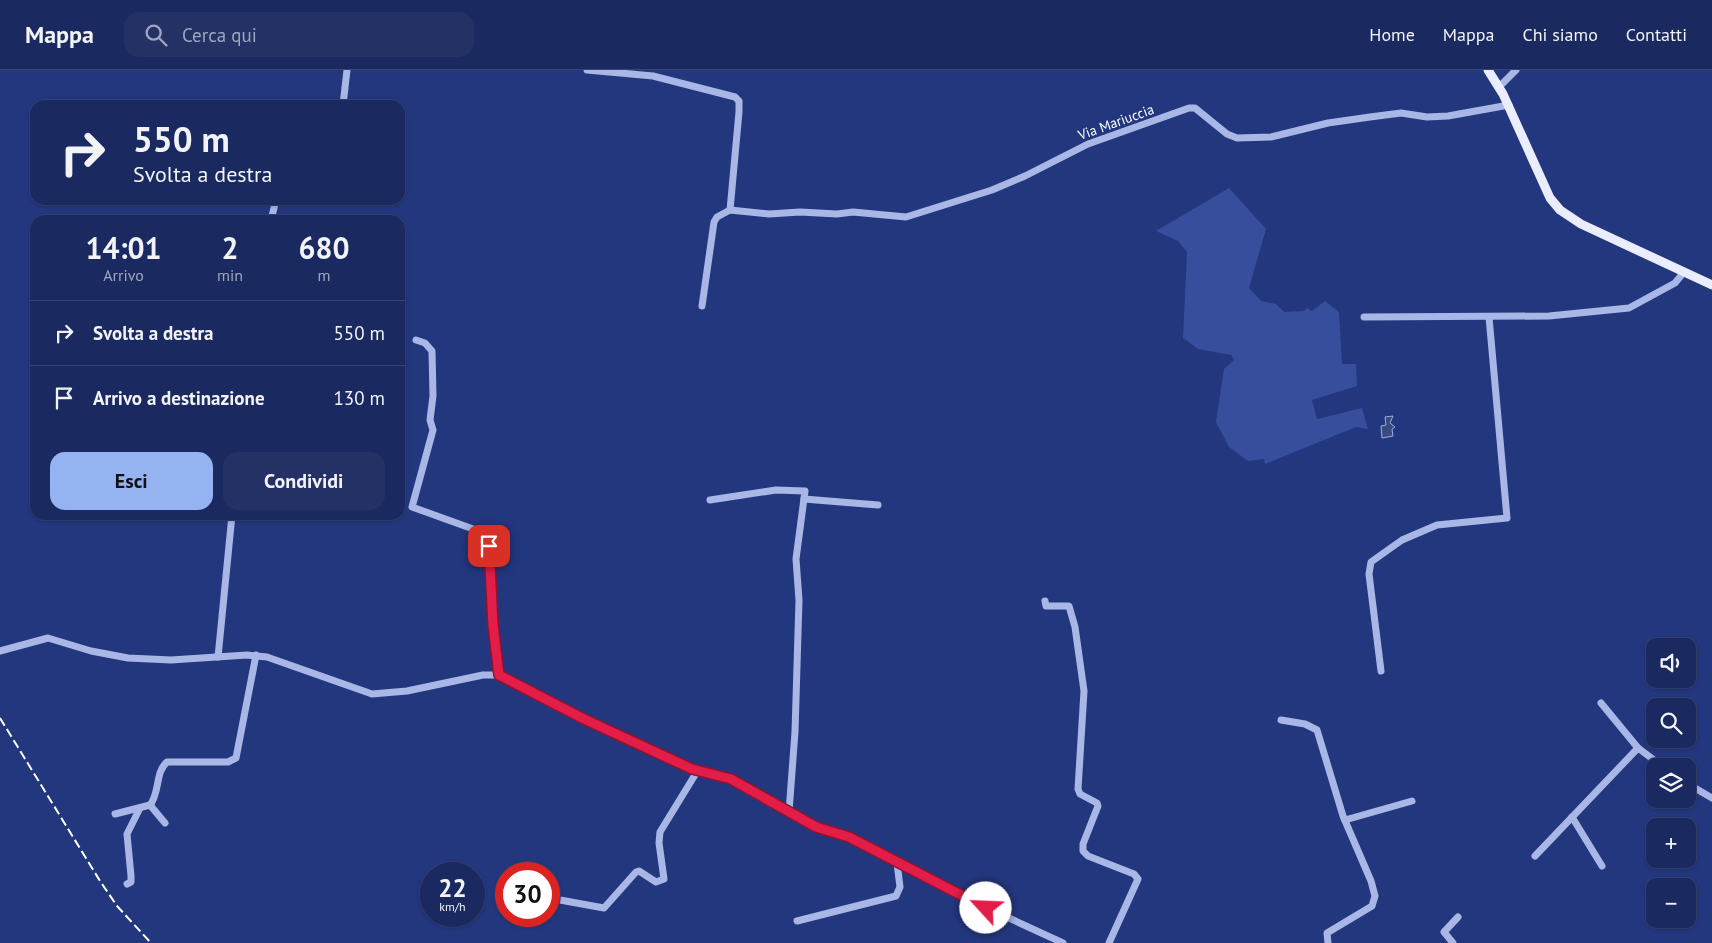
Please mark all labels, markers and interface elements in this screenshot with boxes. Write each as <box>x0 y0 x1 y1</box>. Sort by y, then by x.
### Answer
search box <box>124 12 474 57</box>
text: Mappa <box>25 19 94 50</box>
icon: search <box>142 21 170 49</box>
text: Cerca qui <box>182 23 257 47</box>
text: Home <box>1369 23 1415 46</box>
text: Mappa <box>1443 23 1494 46</box>
text: Chi siamo <box>1522 23 1598 46</box>
text: Contatti <box>1626 23 1687 46</box>
street label: Via Mariuccia <box>1075 100 1156 144</box>
text: 550 m <box>133 116 230 162</box>
icon: right <box>50 120 115 185</box>
text: Svolta a destra <box>133 160 272 188</box>
text: 14:01 <box>85 228 162 267</box>
text: 2 <box>222 228 239 267</box>
text: 680 <box>298 228 350 267</box>
text: Arrivo <box>103 265 144 285</box>
text: min <box>217 265 243 285</box>
text: m <box>318 265 331 285</box>
icon: right <box>50 319 78 347</box>
text: Svolta a destra <box>93 321 214 345</box>
text: 550 m <box>333 321 385 345</box>
icon: arrive <box>50 384 78 412</box>
text: Arrivo a destinazione <box>93 386 265 410</box>
text: 130 m <box>333 386 385 410</box>
button: Esci <box>50 452 213 510</box>
button: Condividi <box>223 452 385 510</box>
pin <box>468 525 510 567</box>
icon: arrive <box>475 532 503 560</box>
map controls <box>1646 638 1696 928</box>
button: sound <box>1646 638 1696 688</box>
button: search <box>1646 698 1696 748</box>
button: layers <box>1646 758 1696 808</box>
button: + <box>1646 818 1696 868</box>
speed limit sign: 30 <box>495 862 560 927</box>
text: 22 <box>438 872 467 904</box>
button: − <box>1646 878 1696 928</box>
position arrow <box>959 881 1011 933</box>
text: km/h <box>439 899 466 914</box>

